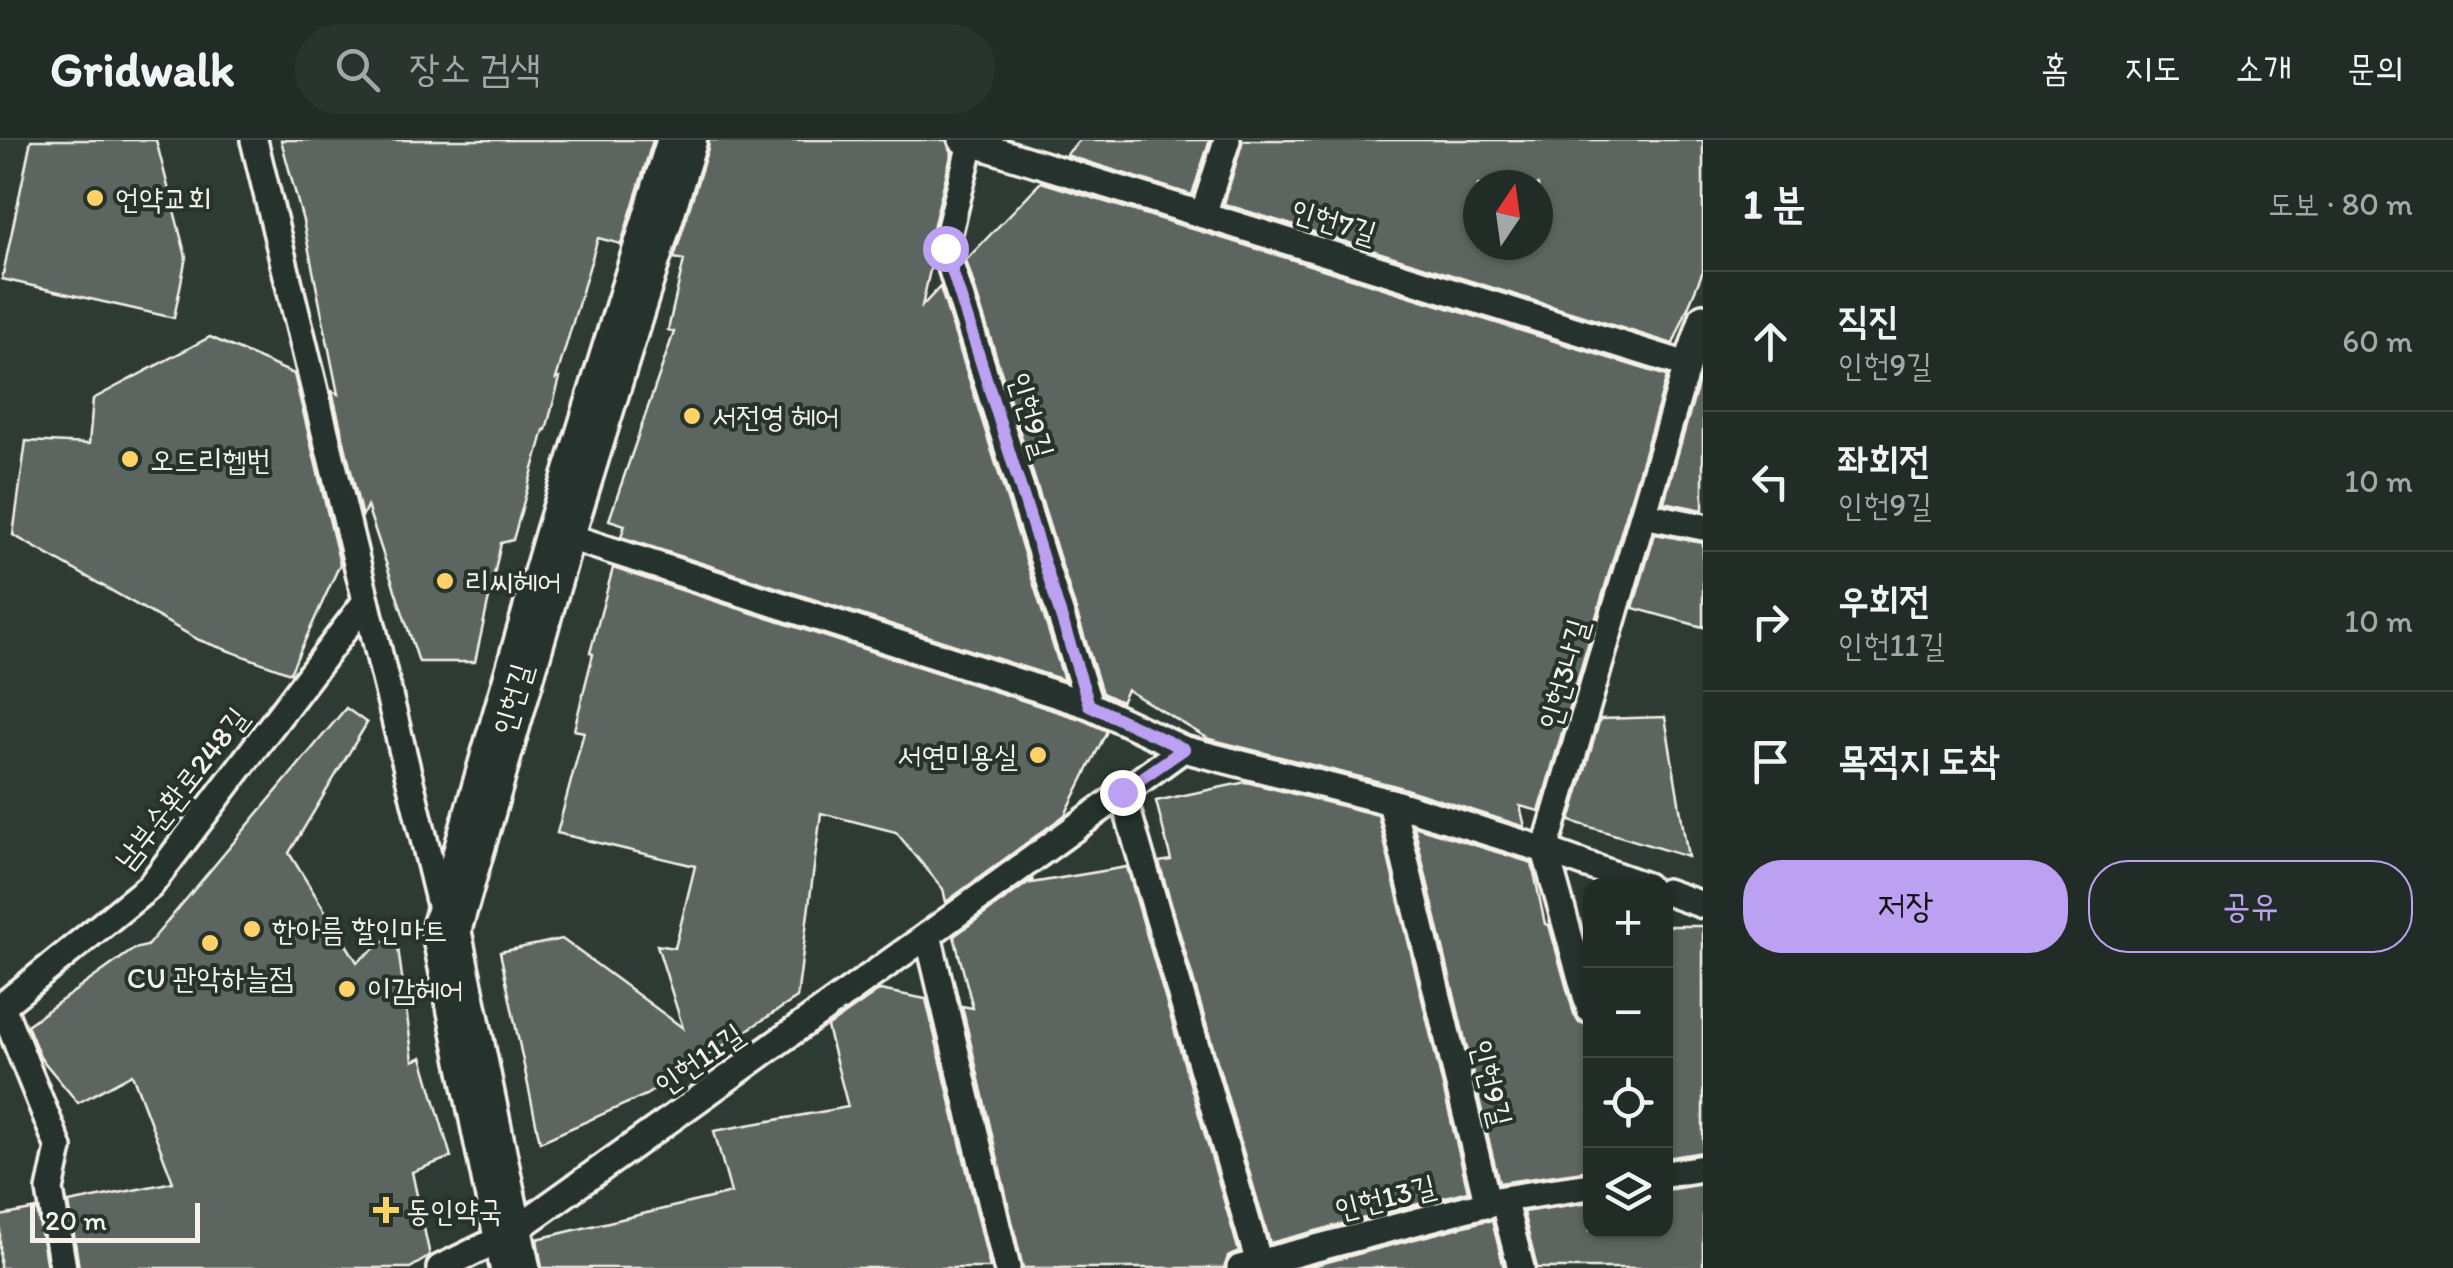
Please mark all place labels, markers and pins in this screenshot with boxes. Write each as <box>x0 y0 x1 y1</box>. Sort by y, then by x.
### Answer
place label: 언약교회 <box>115 180 212 217</box>
marker: 언약교회 <box>84 187 106 209</box>
place label: 서전영 헤어 <box>712 398 839 435</box>
marker: 서전영 헤어 <box>681 405 703 427</box>
place label: 오드리헵번 <box>150 441 271 478</box>
marker: 오드리헵번 <box>119 448 141 470</box>
place label: 리씨헤어 <box>465 563 562 600</box>
marker: 리씨헤어 <box>434 570 456 592</box>
place label: 서연미용실 <box>897 737 1018 774</box>
marker: 서연미용실 <box>1027 744 1049 766</box>
place label: 한아름 할인마트 <box>272 911 448 948</box>
marker: 한아름 할인마트 <box>241 918 263 940</box>
marker: CU 관악하늘점 <box>199 932 221 954</box>
place label: CU 관악하늘점 <box>127 959 293 996</box>
place label: 이감헤어 <box>367 971 464 1008</box>
marker: 이감헤어 <box>336 978 358 1000</box>
place label: 동인약국 <box>406 1192 503 1229</box>
marker: 동인약국 <box>375 1199 397 1221</box>

